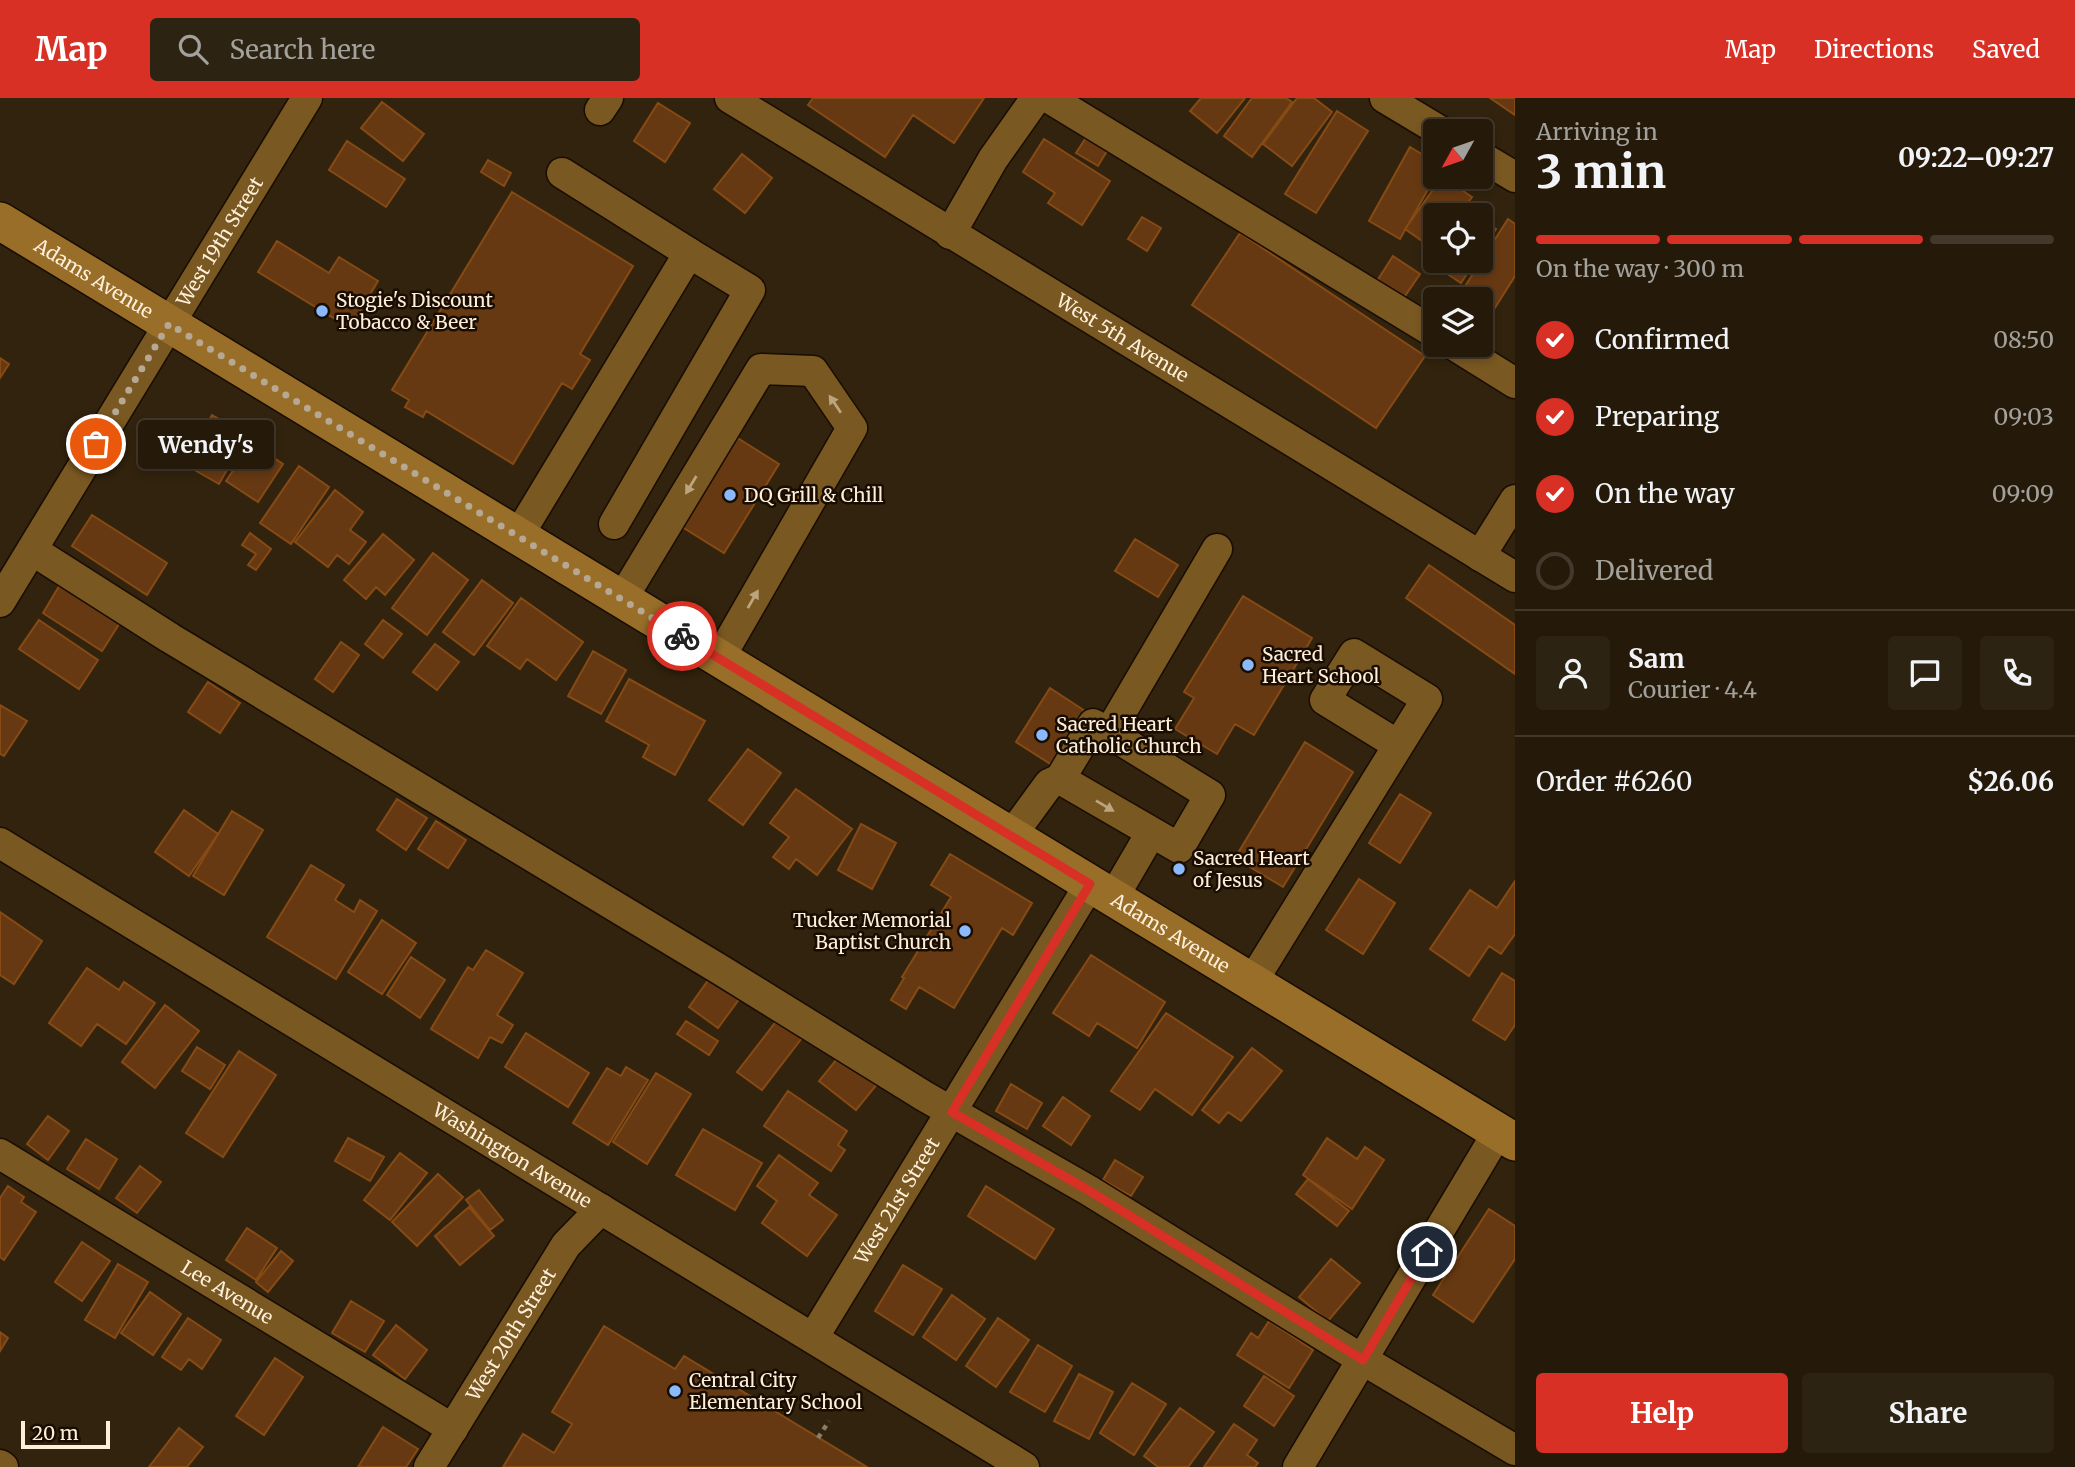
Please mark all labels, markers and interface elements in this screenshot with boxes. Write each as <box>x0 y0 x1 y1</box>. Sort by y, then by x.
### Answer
search box <box>150 18 640 81</box>
text: Map <box>35 29 108 70</box>
icon: search <box>174 30 212 68</box>
text: Search here <box>230 33 375 66</box>
text: Map <box>1725 34 1776 65</box>
text: Directions <box>1814 34 1934 65</box>
text: Saved <box>1972 34 2040 65</box>
text: Arriving in <box>1536 117 1658 146</box>
north arrow <box>1423 119 1493 189</box>
map controls <box>1423 119 1493 357</box>
text: 09:22–09:27 <box>1898 141 2054 174</box>
text: 3 min <box>1536 143 1666 201</box>
street label: West 19th Street <box>170 172 268 312</box>
button: locate <box>1423 203 1493 273</box>
street label: Adams Avenue <box>29 232 158 323</box>
text: On the way · 300 m <box>1536 254 1744 283</box>
button: layers <box>1423 287 1493 357</box>
place label: Stogie's Discount Tobacco & Beer <box>336 288 493 334</box>
street label: West 5th Avenue <box>1051 288 1193 387</box>
marker: Stogie's Discount Tobacco & Beer <box>314 303 330 319</box>
icon: check <box>1536 321 1574 359</box>
text: Confirmed <box>1595 323 1730 356</box>
text: 08:50 <box>1993 325 2054 354</box>
one-way arrow <box>829 394 842 413</box>
icon: check <box>1536 398 1574 436</box>
text: Preparing <box>1595 400 1719 433</box>
text: 09:03 <box>1993 402 2054 431</box>
pin <box>66 414 126 474</box>
callout: Wendy's <box>138 420 274 468</box>
icon: bag <box>77 425 115 463</box>
text: Wendy's <box>158 430 254 459</box>
icon: check <box>1536 475 1574 513</box>
one-way arrow <box>684 476 697 495</box>
text: On the way <box>1595 477 1735 510</box>
text: 09:09 <box>1992 479 2054 508</box>
place label: DQ Grill & Chill <box>744 483 884 507</box>
marker: DQ Grill & Chill <box>722 487 738 503</box>
text: Delivered <box>1595 554 1714 587</box>
one-way arrow <box>747 590 759 609</box>
courier <box>647 601 717 671</box>
icon: bike <box>663 617 701 655</box>
button: person <box>1536 636 1610 710</box>
button: chat <box>1888 636 1962 710</box>
button: phone <box>1980 636 2054 710</box>
place label: Sacred Heart School <box>1262 642 1380 688</box>
text: Sam <box>1628 642 1685 675</box>
marker: Sacred Heart School <box>1240 657 1256 673</box>
text: Courier · 4.4 <box>1628 675 1757 704</box>
place label: Sacred Heart Catholic Church <box>1056 712 1202 758</box>
marker: Sacred Heart Catholic Church <box>1034 727 1050 743</box>
text: Order #6260 <box>1536 765 1693 798</box>
text: $26.06 <box>1967 765 2054 798</box>
one-way arrow <box>1096 799 1115 812</box>
place label: Sacred Heart of Jesus <box>1193 846 1310 892</box>
marker: Sacred Heart of Jesus <box>1171 861 1187 877</box>
street label: Adams Avenue <box>1106 887 1234 978</box>
place label: Tucker Memorial Baptist Church <box>793 908 951 954</box>
marker: Tucker Memorial Baptist Church <box>957 923 973 939</box>
street label: Washington Avenue <box>427 1097 596 1213</box>
street label: West 21st Street <box>849 1132 945 1269</box>
pin <box>1397 1222 1457 1282</box>
icon: home <box>1408 1233 1446 1271</box>
street label: Lee Avenue <box>177 1255 278 1329</box>
street label: West 20th Street <box>460 1263 561 1406</box>
place label: Central City Elementary School <box>689 1368 862 1414</box>
button: Help <box>1536 1373 1788 1453</box>
button: Share <box>1802 1373 2054 1453</box>
marker: Central City Elementary School <box>667 1383 683 1399</box>
scale bar <box>21 1418 110 1450</box>
text: 20 m <box>32 1421 79 1445</box>

